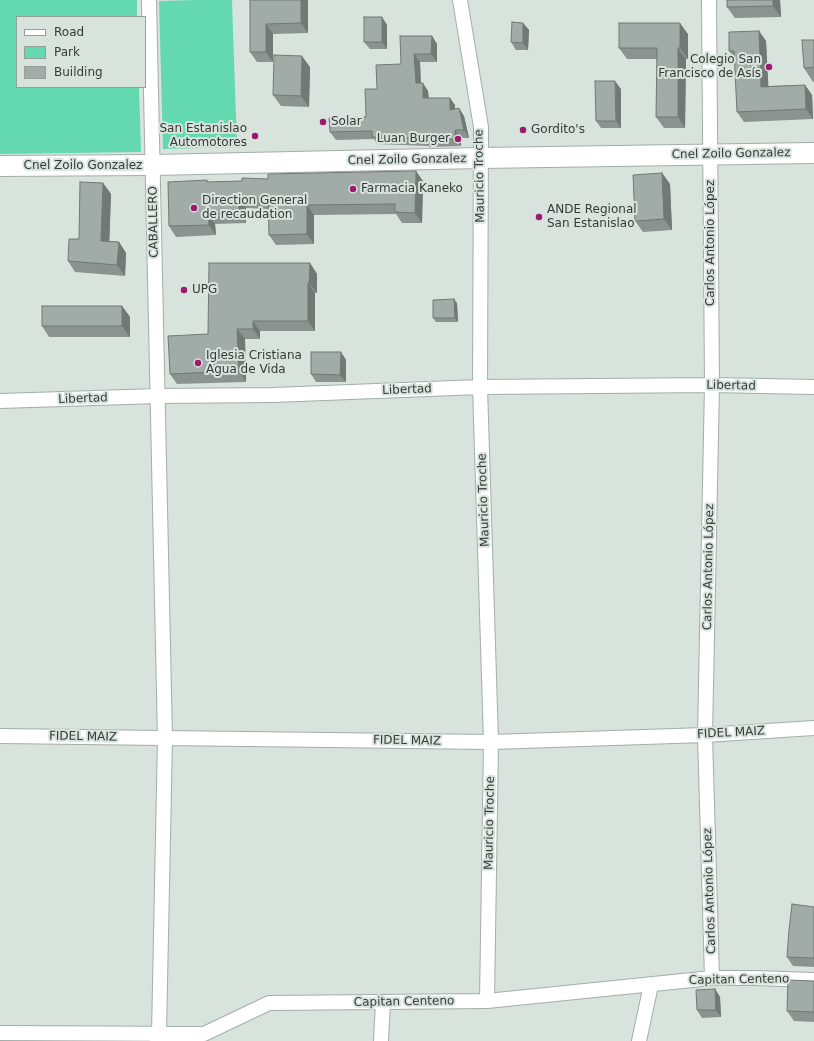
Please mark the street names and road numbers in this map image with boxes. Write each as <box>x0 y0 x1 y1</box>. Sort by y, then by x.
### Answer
street label: Mauricio Troche <box>472 129 488 223</box>
street label: Cnel Zoilo Gonzalez <box>671 146 791 162</box>
street label: Cnel Zoilo Gonzalez <box>347 152 467 168</box>
street label: Cnel Zoilo Gonzalez <box>24 159 142 173</box>
street label: Carlos Antonio López <box>704 180 718 306</box>
street label: CABALLERO <box>146 186 162 258</box>
street label: Libertad <box>706 378 756 394</box>
street label: Libertad <box>382 382 432 398</box>
street label: Libertad <box>58 391 108 407</box>
street label: Mauricio Troche <box>475 453 493 547</box>
street label: Carlos Antonio López <box>701 504 717 630</box>
street label: FIDEL MAIZ <box>697 724 765 742</box>
street label: FIDEL MAIZ <box>49 729 117 745</box>
street label: FIDEL MAIZ <box>373 733 441 749</box>
street label: Mauricio Troche <box>482 776 498 870</box>
street label: Carlos Antonio López <box>701 828 719 954</box>
street label: Capitan Centeno <box>689 972 789 988</box>
street label: Capitan Centeno <box>354 994 454 1010</box>

